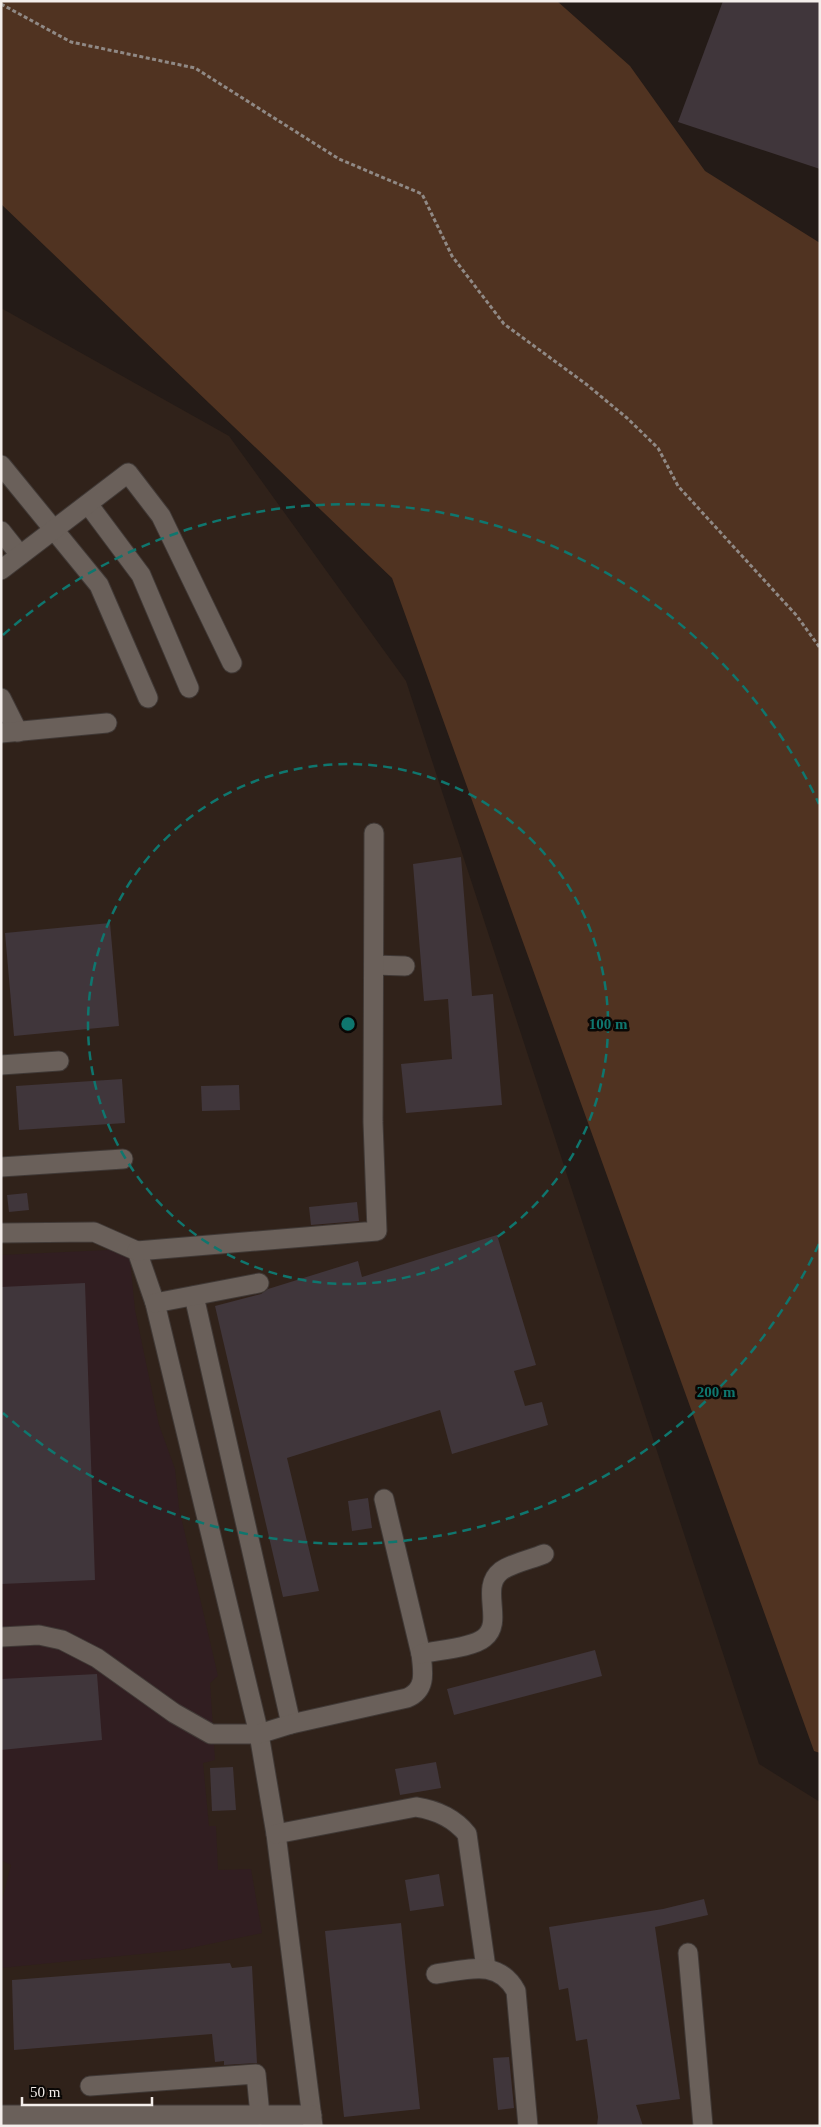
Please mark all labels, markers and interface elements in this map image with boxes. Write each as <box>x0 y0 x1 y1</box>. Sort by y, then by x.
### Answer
centre of rings <box>339 1015 357 1033</box>
text: 100 m <box>589 1016 628 1032</box>
text: 200 m <box>697 1384 736 1400</box>
scale bar <box>22 2074 152 2106</box>
text: 50 m <box>30 2084 61 2100</box>

